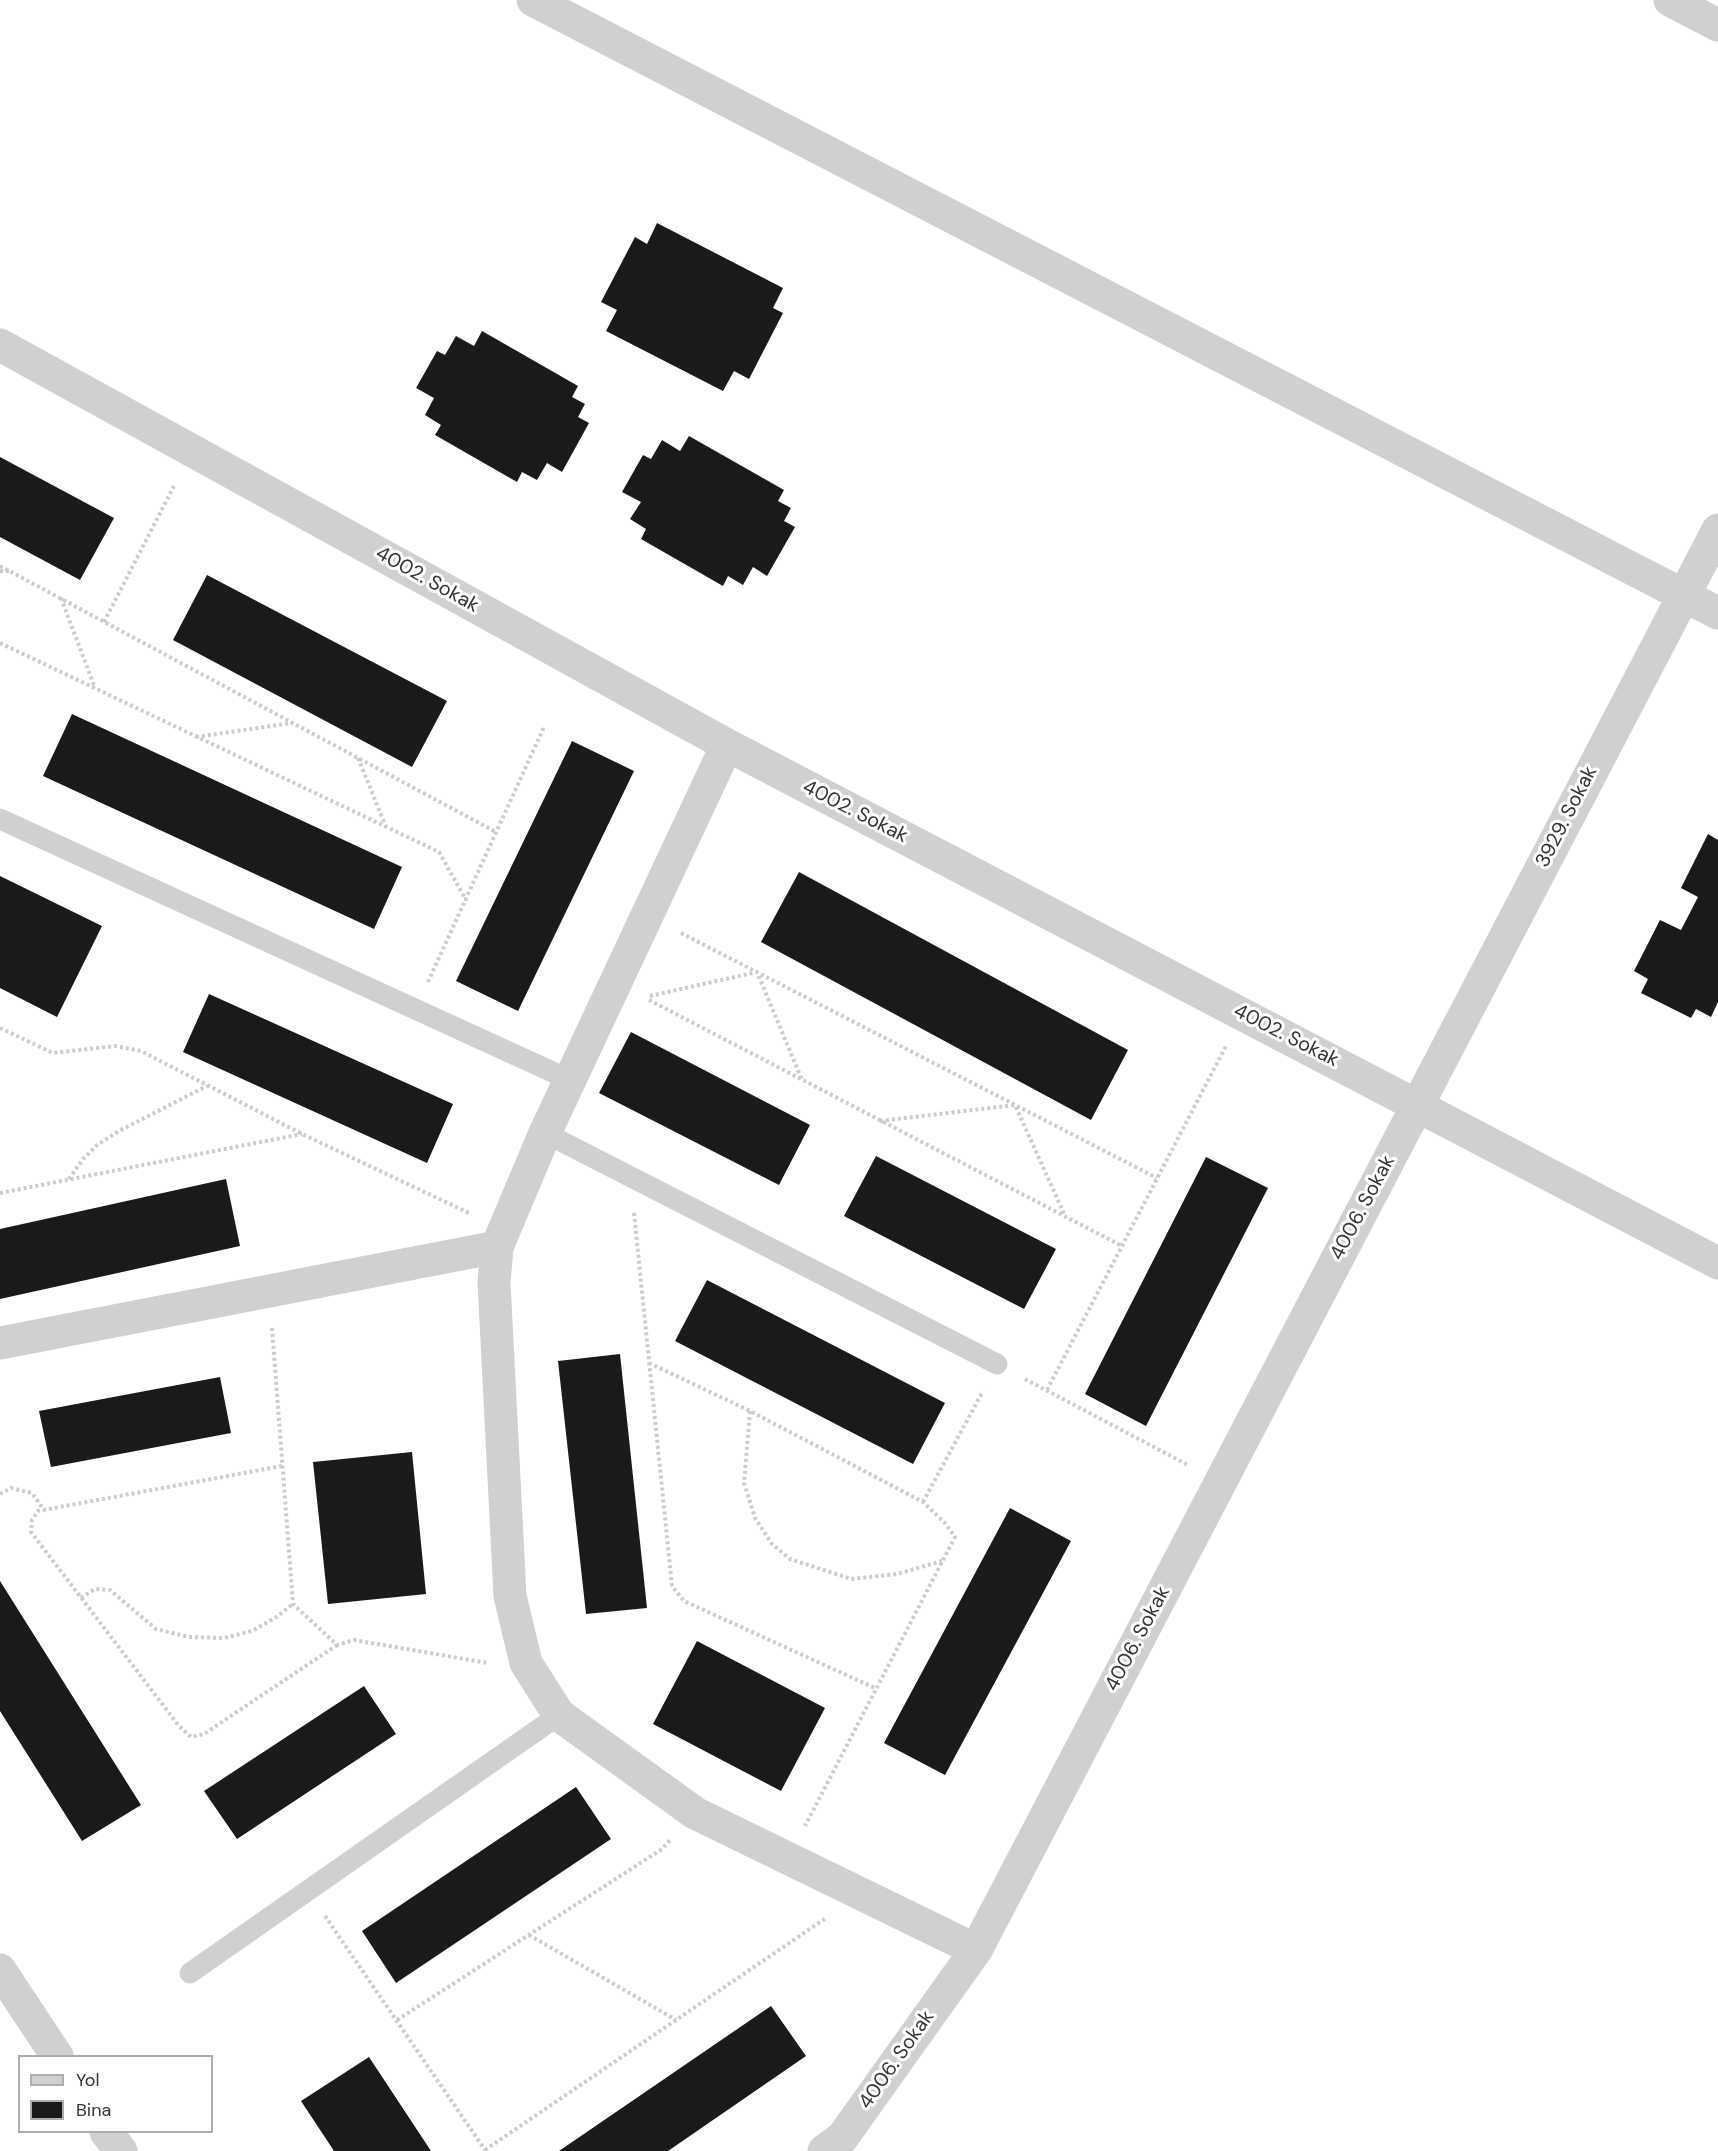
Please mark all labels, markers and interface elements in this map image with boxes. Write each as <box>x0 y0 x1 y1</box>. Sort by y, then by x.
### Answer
street label: 4002. Sokak <box>371 542 483 618</box>
street label: 3929. Sokak <box>1531 762 1603 872</box>
street label: 4002. Sokak <box>799 775 911 849</box>
street label: 4002. Sokak <box>1230 999 1342 1073</box>
street label: 4006. Sokak <box>1325 1152 1401 1264</box>
street label: 4006. Sokak <box>1100 1583 1176 1695</box>
street label: 4006. Sokak <box>854 2006 940 2114</box>
legend <box>18 2055 213 2133</box>
text: Yol <box>76 2068 100 2092</box>
text: Bina <box>76 2098 111 2122</box>

